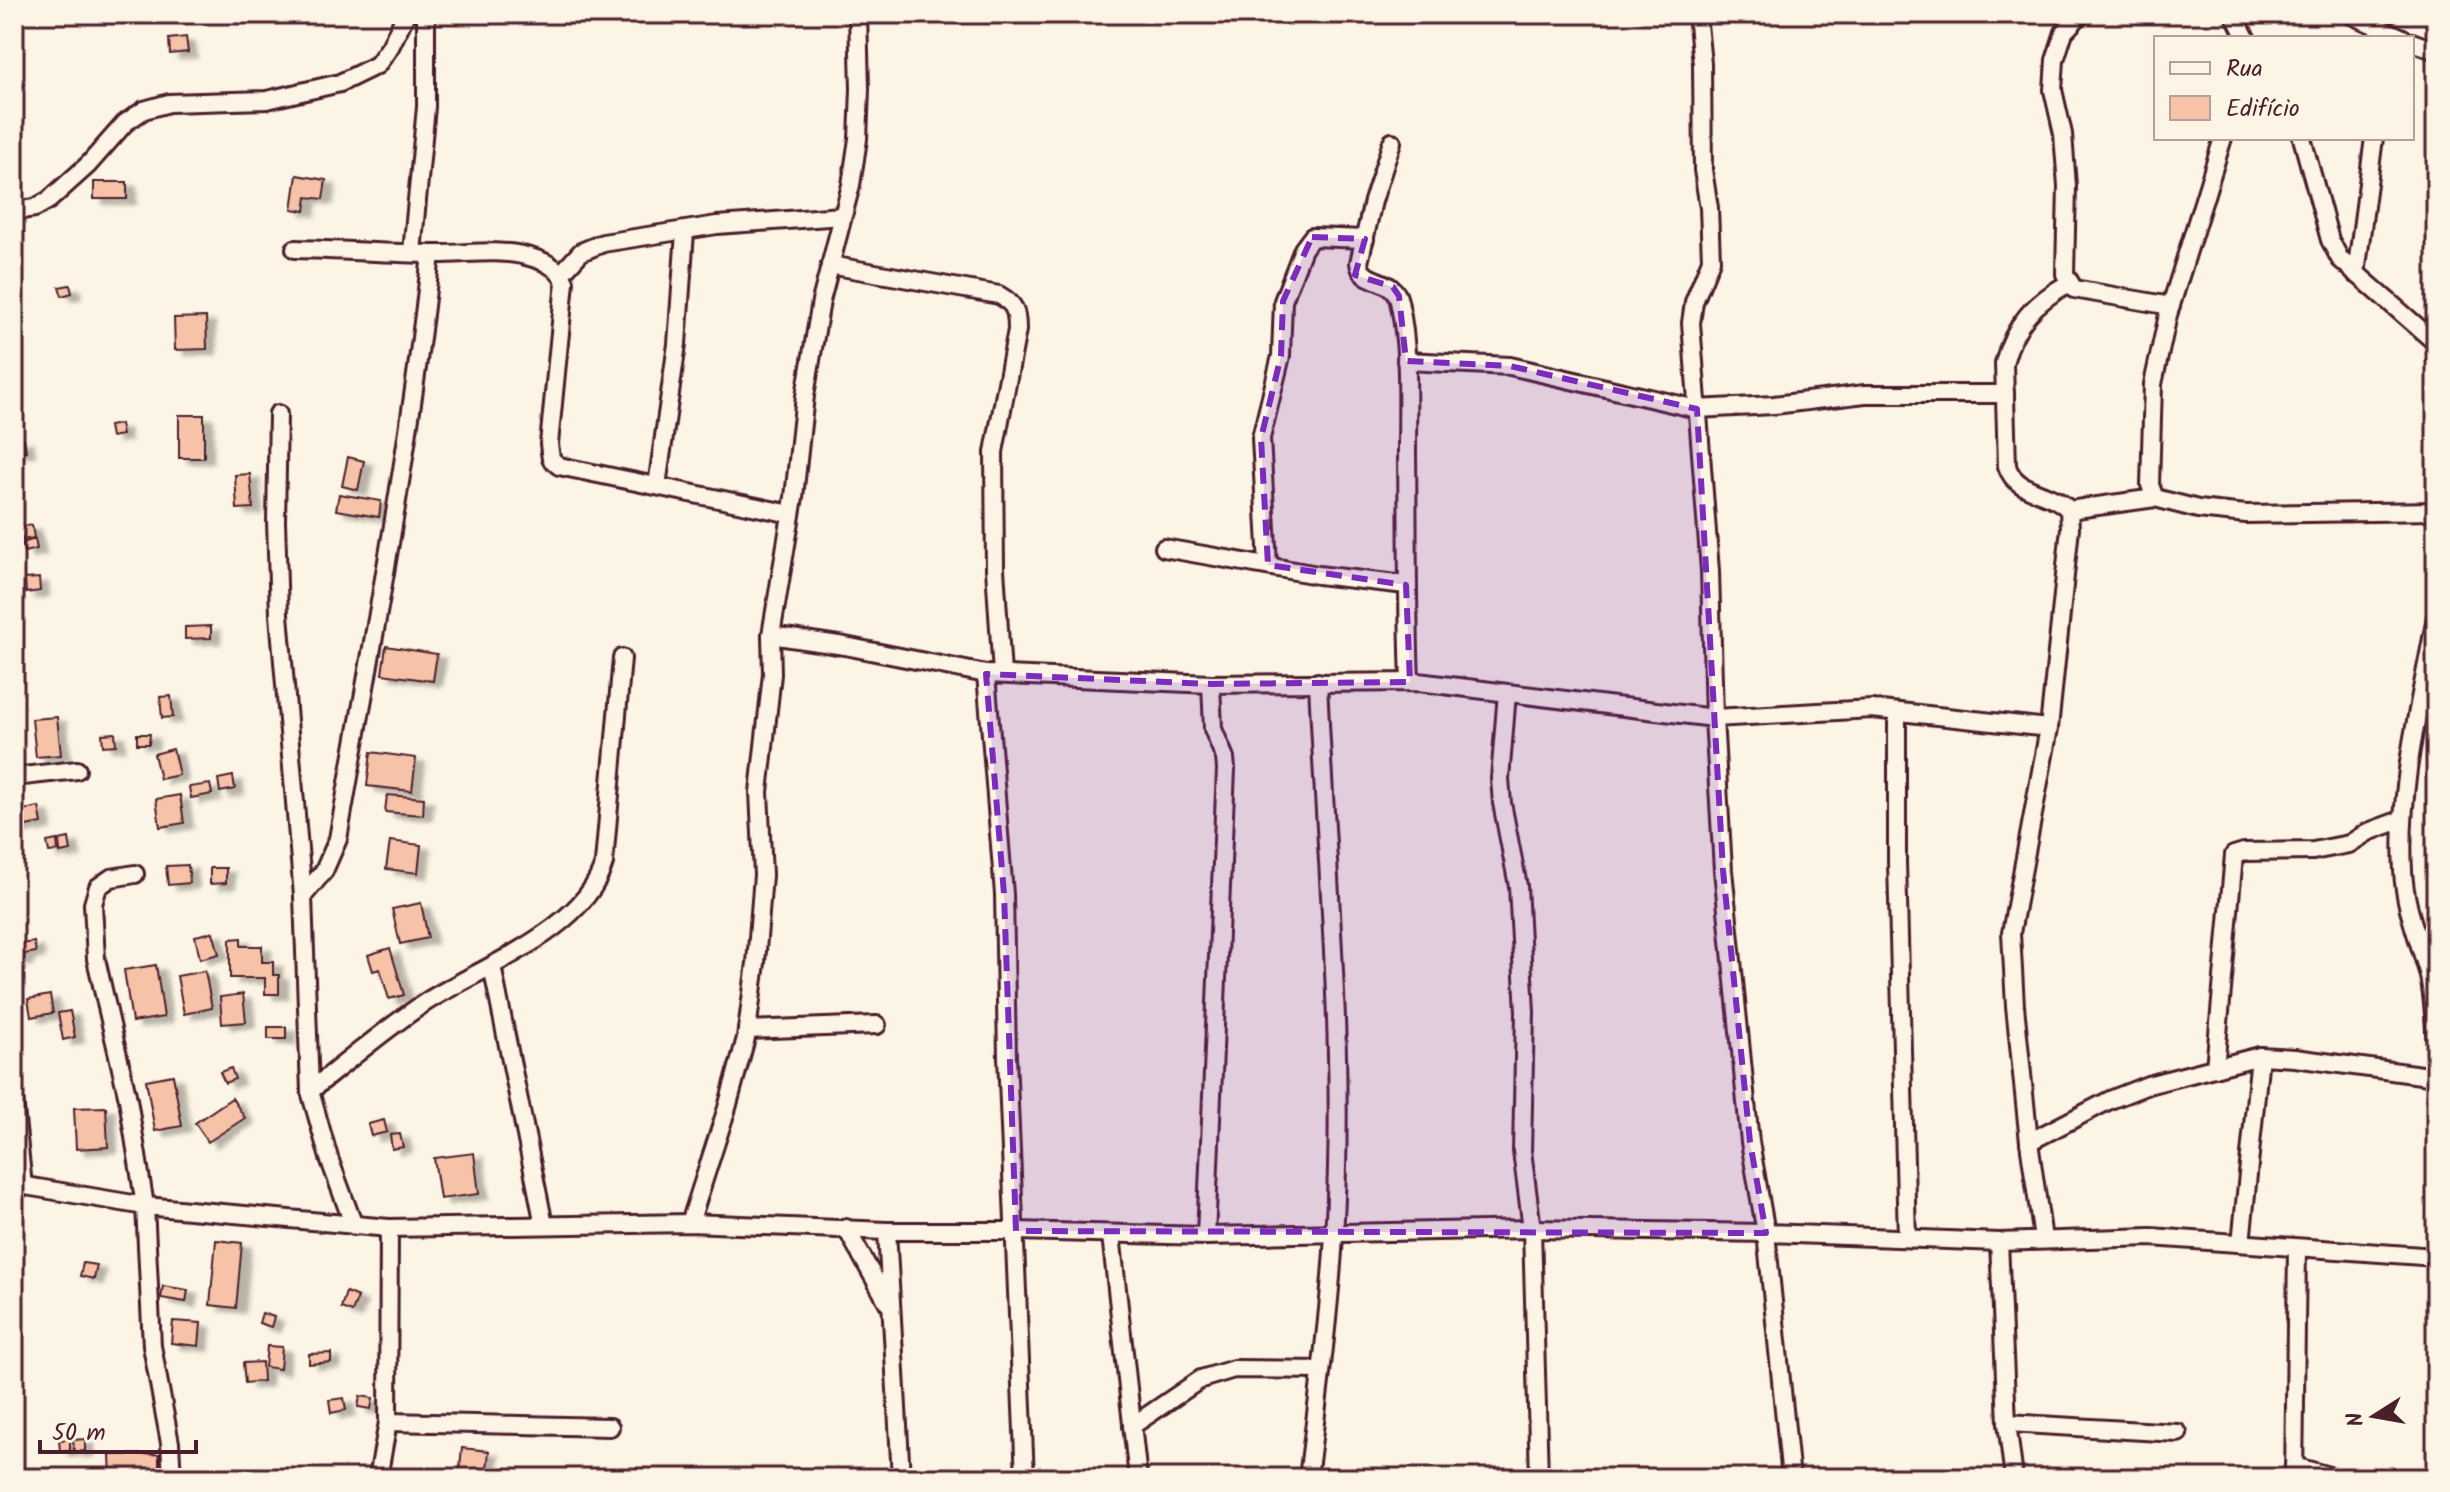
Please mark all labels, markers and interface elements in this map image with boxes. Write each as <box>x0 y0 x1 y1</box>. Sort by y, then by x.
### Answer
legend <box>2154 36 2414 140</box>
text: Rua <box>2226 50 2263 89</box>
text: Edifício <box>2226 90 2300 129</box>
north arrow <box>2334 1376 2414 1456</box>
scale bar <box>40 1404 196 1454</box>
text: N <box>2338 1409 2375 1429</box>
text: 50 m <box>52 1414 106 1453</box>

